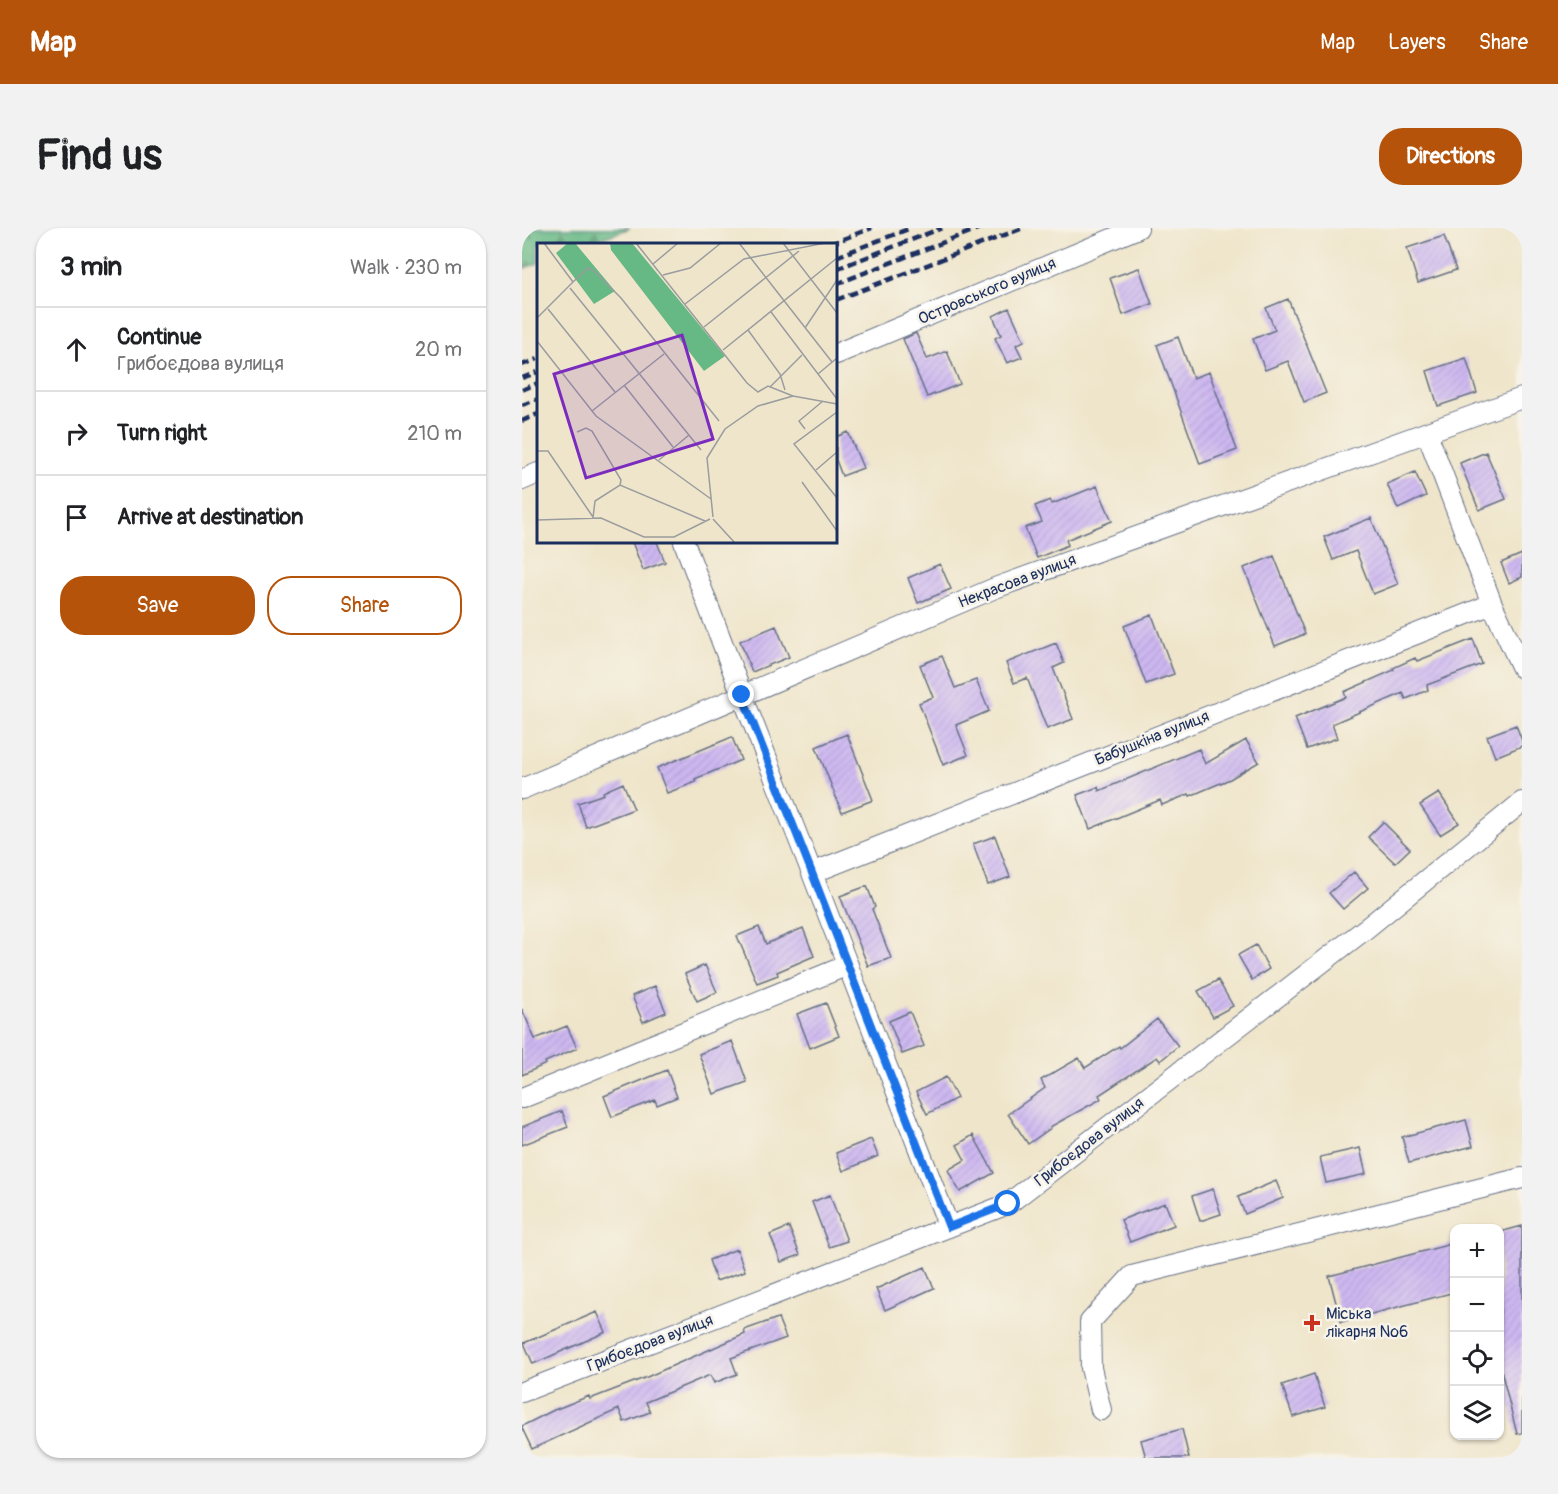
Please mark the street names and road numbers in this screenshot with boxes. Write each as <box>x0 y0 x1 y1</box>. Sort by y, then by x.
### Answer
street label: Островського вулиця <box>915 253 1059 329</box>
street label: Некрасова вулиця <box>955 549 1079 613</box>
street label: Бабушкіна вулиця <box>1092 706 1212 770</box>
street label: Грибоєдова вулиця <box>1030 1093 1148 1191</box>
street label: Грибоєдова вулиця <box>584 1310 716 1376</box>

